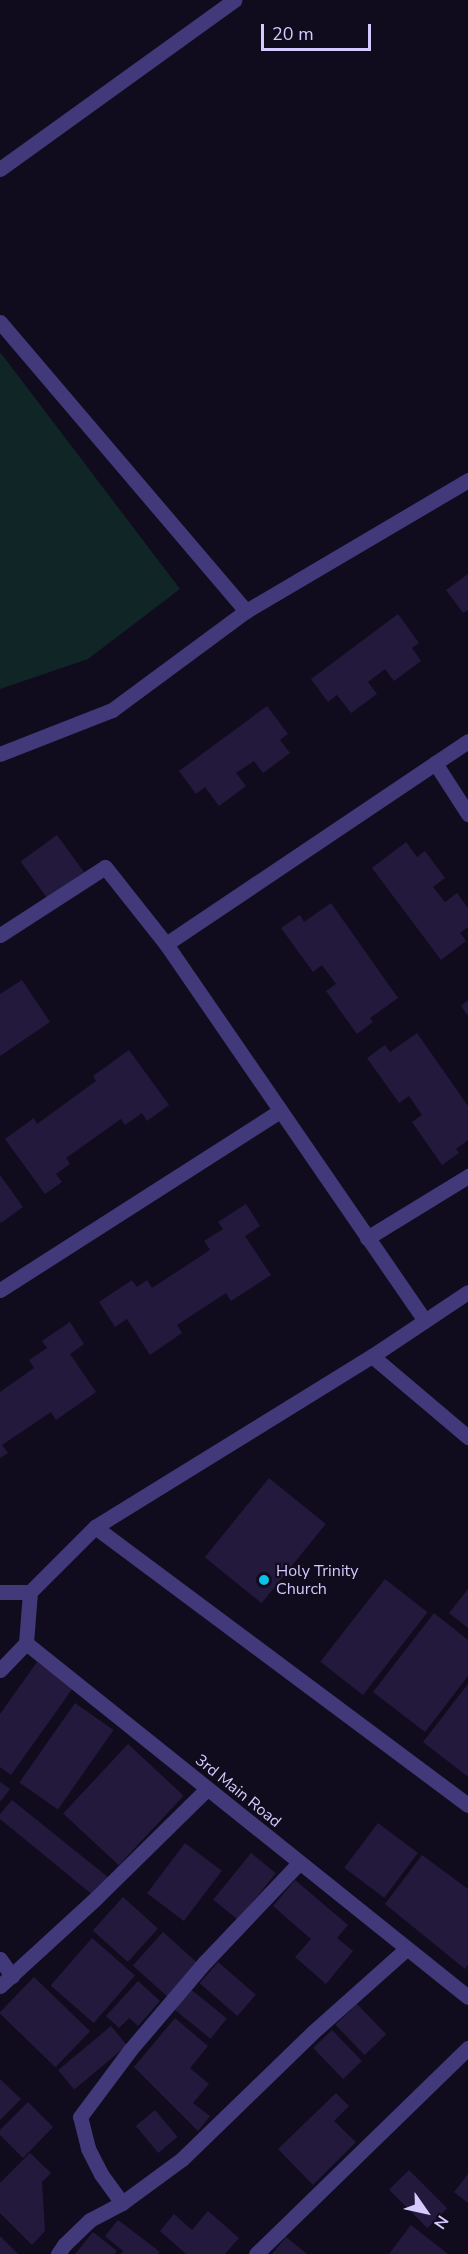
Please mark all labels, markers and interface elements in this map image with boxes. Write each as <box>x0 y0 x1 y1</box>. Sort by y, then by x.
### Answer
scale bar <box>264 12 374 50</box>
text: 20 m <box>272 22 314 46</box>
place label: Holy Trinity Church <box>276 1561 359 1599</box>
marker: Holy Trinity Church <box>257 1573 271 1587</box>
street label: 3rd Main Road <box>191 1751 285 1831</box>
north arrow <box>396 2182 456 2242</box>
text: N <box>428 2211 453 2233</box>

